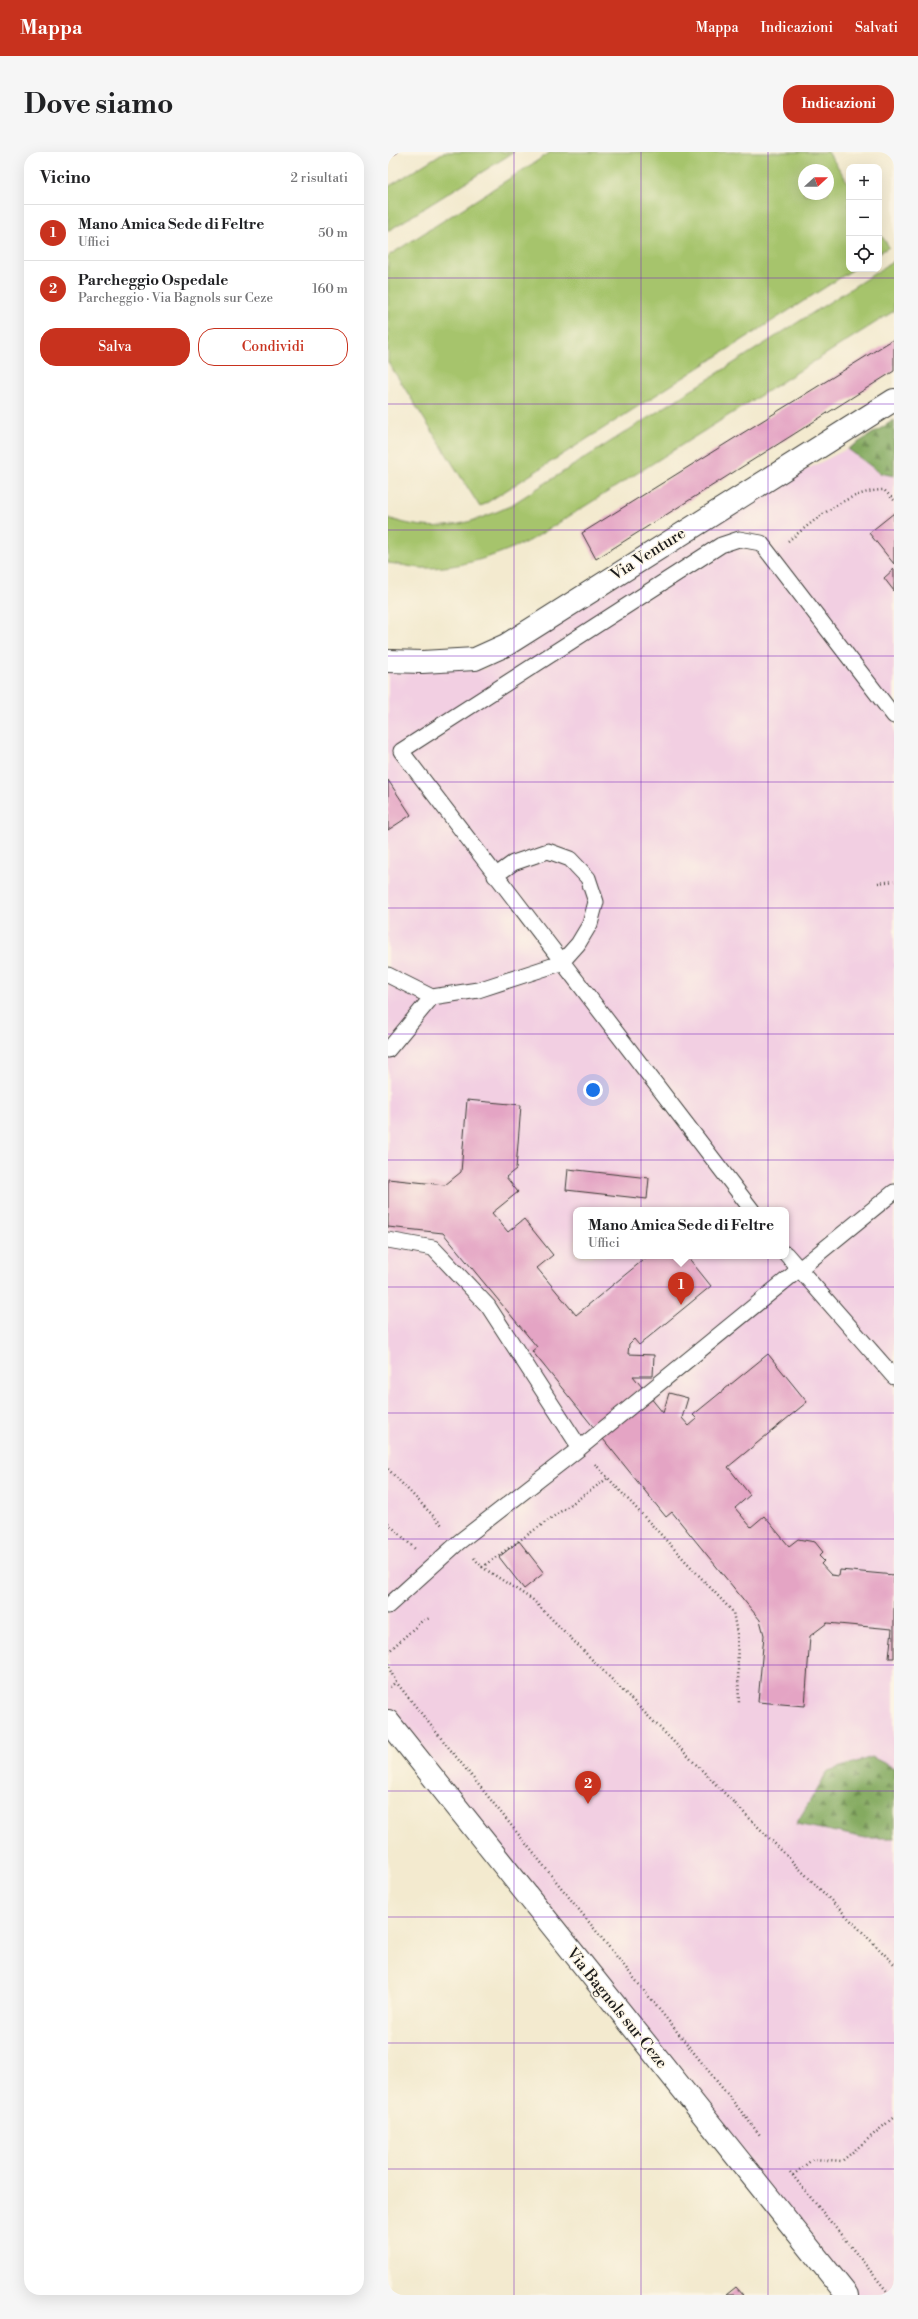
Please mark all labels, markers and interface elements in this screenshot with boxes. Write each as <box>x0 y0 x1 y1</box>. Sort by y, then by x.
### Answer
text: Mappa <box>20 16 82 40</box>
text: Mappa <box>696 19 738 37</box>
text: Indicazioni <box>760 19 833 37</box>
text: Salvati <box>855 19 898 37</box>
button: Indicazioni <box>783 85 894 123</box>
text: Dove siamo <box>24 87 173 122</box>
north arrow <box>798 164 834 200</box>
map controls <box>846 164 882 272</box>
button: + <box>846 164 882 200</box>
text: Vicino <box>40 167 91 189</box>
text: 2 risultati <box>291 170 348 186</box>
button: − <box>846 200 882 236</box>
text: Mano Amica Sede di Feltre <box>78 215 264 234</box>
text: 1 <box>50 225 56 241</box>
text: 50 m <box>318 225 348 241</box>
text: Uffici <box>78 234 110 250</box>
button: locate <box>846 236 882 272</box>
text: Parcheggio Ospedale <box>78 271 228 290</box>
text: 2 <box>49 281 57 297</box>
text: 160 m <box>312 281 348 297</box>
text: Parcheggio · Via Bagnols sur Ceze <box>78 290 273 306</box>
button: Salva <box>40 328 190 366</box>
button: Condividi <box>198 328 348 366</box>
street label: Via Venture <box>606 523 689 585</box>
your location <box>583 1080 603 1100</box>
popup <box>573 1207 789 1259</box>
text: Mano Amica Sede di Feltre <box>588 1216 774 1235</box>
text: Uffici <box>588 1235 620 1251</box>
pin: 1 <box>668 1272 694 1305</box>
pin: 2 <box>575 1771 601 1804</box>
street label: Via Bagnols sur Ceze <box>562 1943 672 2072</box>

